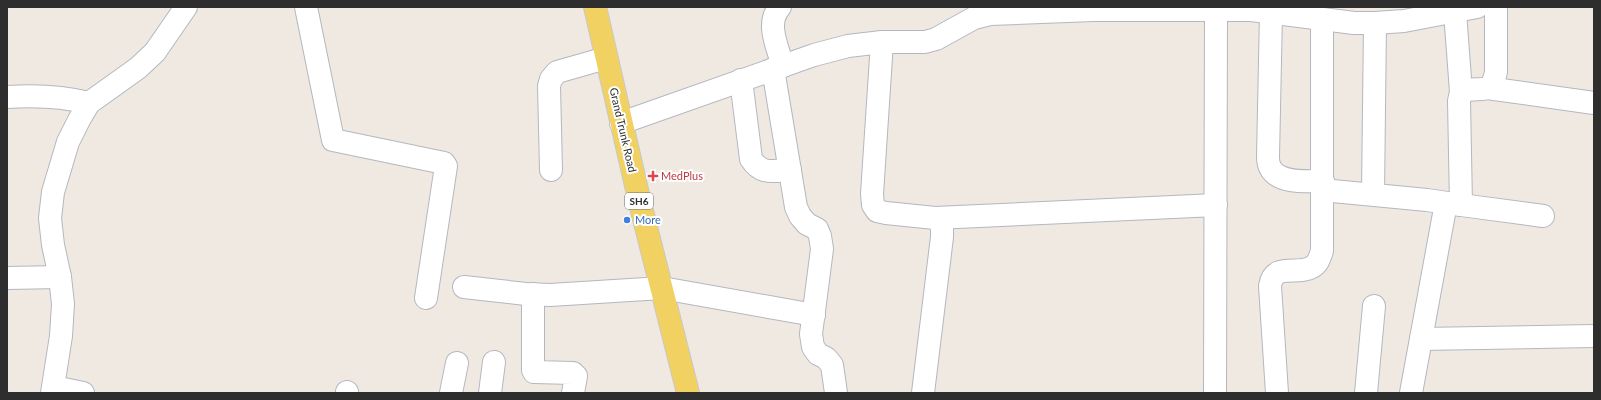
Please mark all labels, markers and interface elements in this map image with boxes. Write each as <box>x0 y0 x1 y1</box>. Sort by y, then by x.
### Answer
street label: Grand Trunk Road <box>607 86 640 173</box>
place label: MedPlus <box>661 169 703 182</box>
marker: MedPlus <box>648 171 658 181</box>
road number: SH6 <box>625 193 653 209</box>
place label: More <box>635 213 661 226</box>
marker: More <box>622 215 632 225</box>

